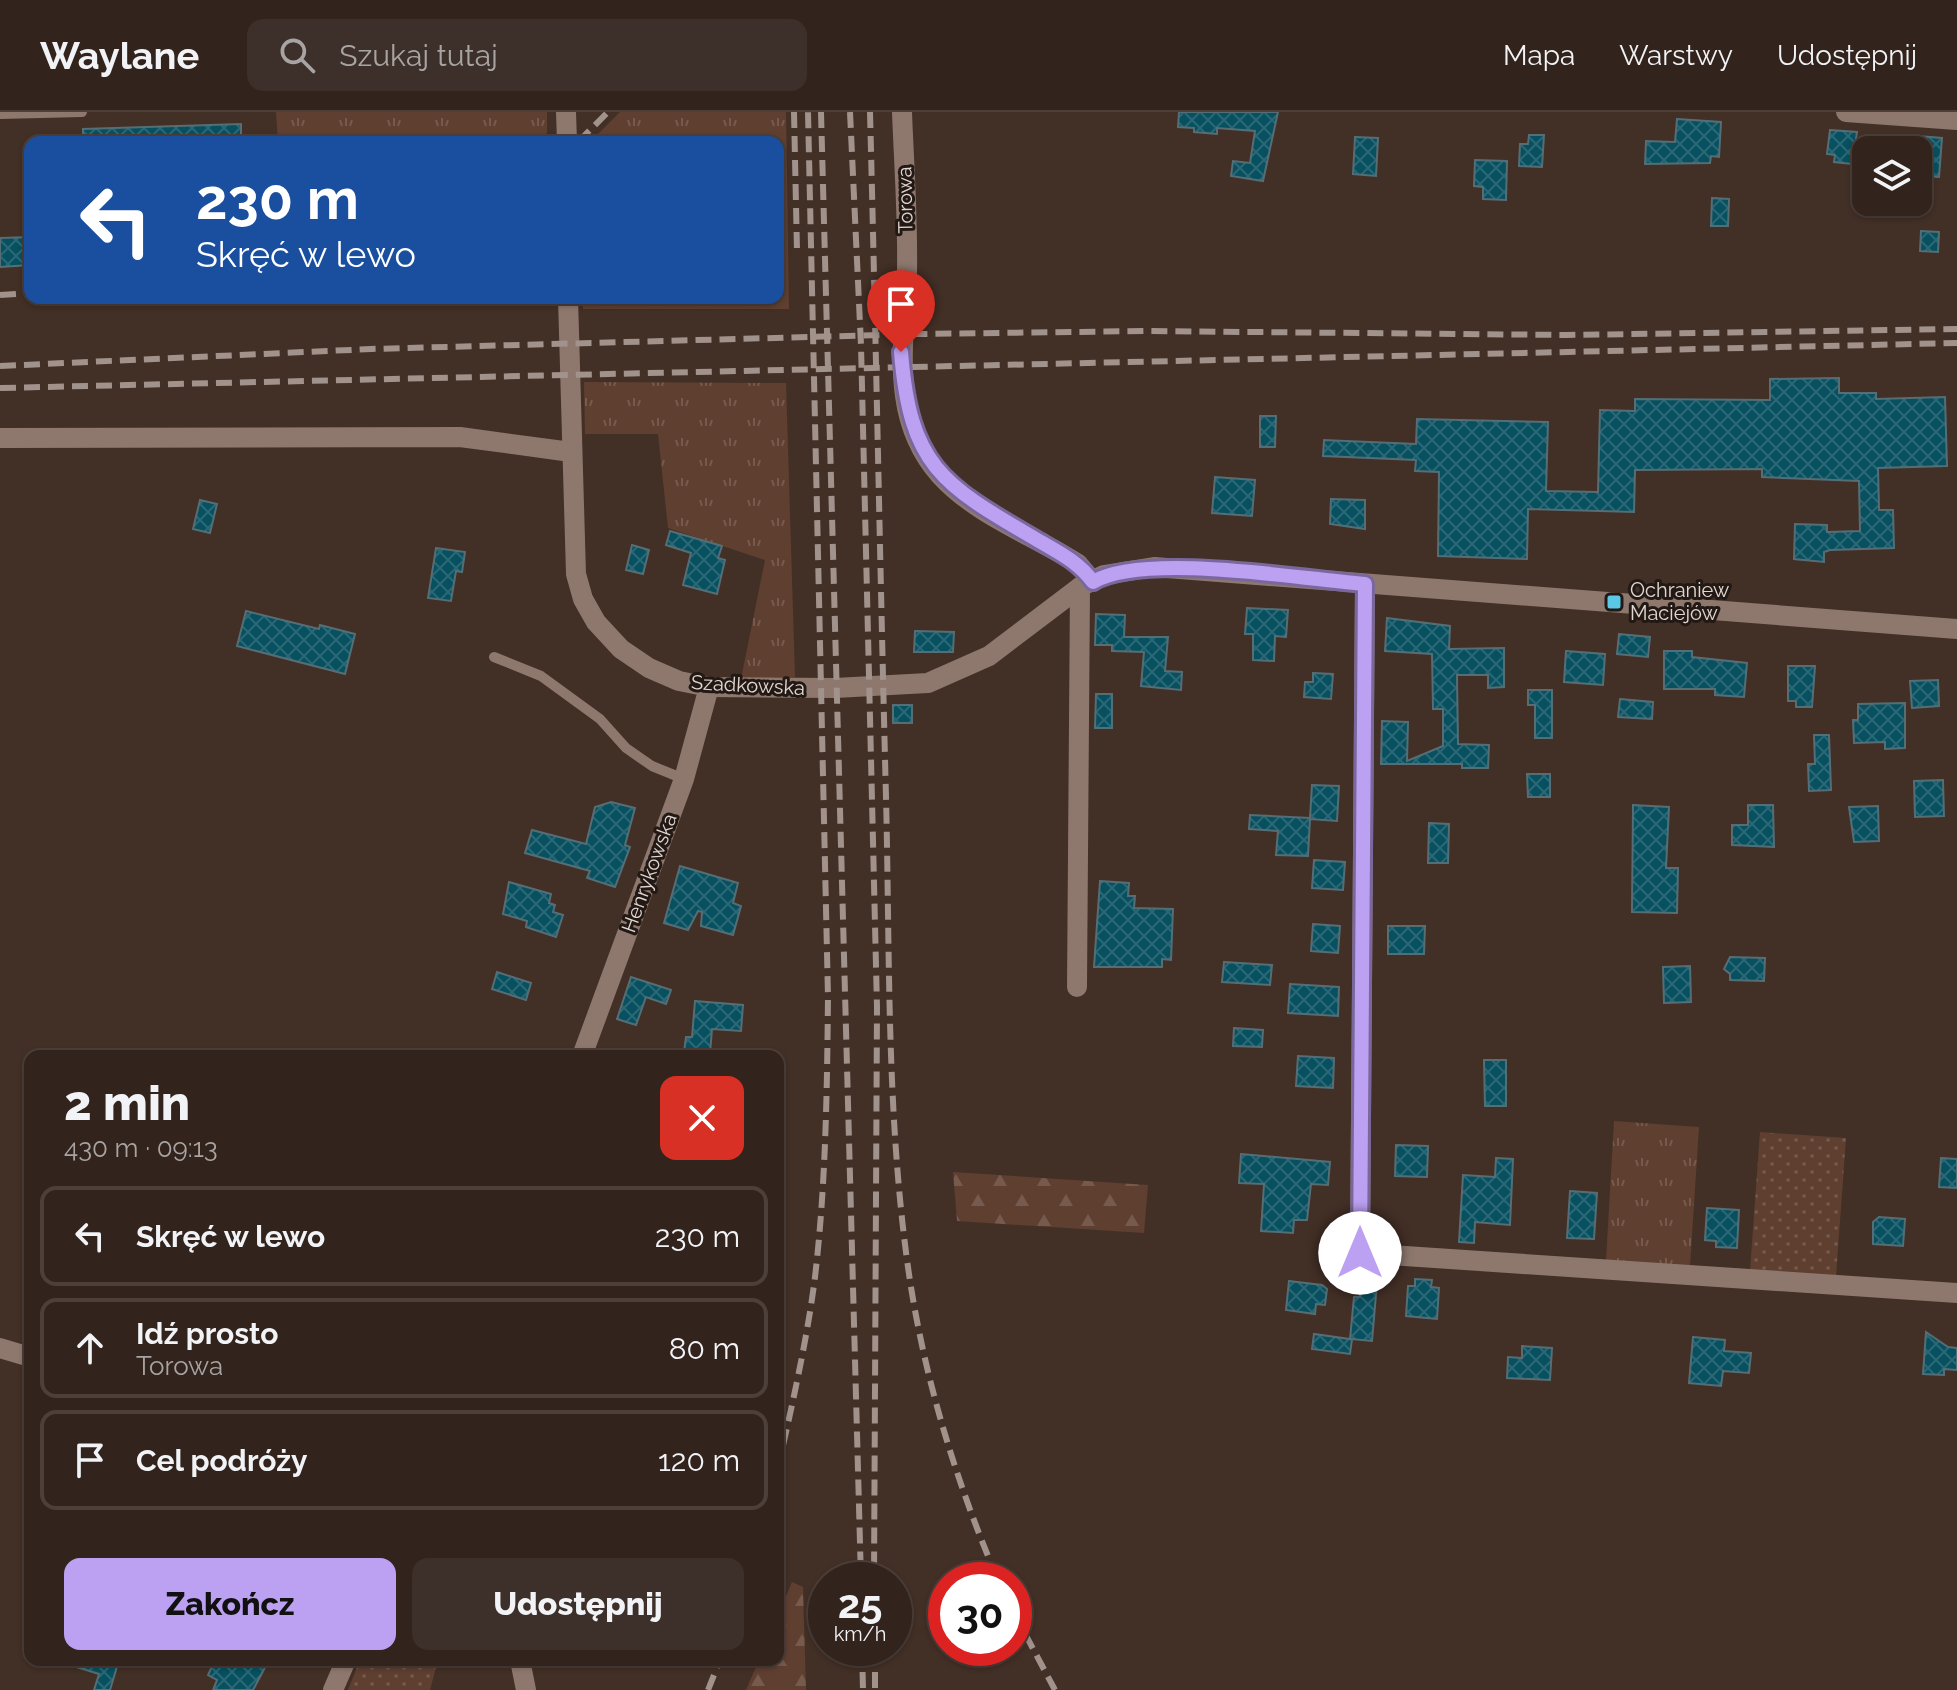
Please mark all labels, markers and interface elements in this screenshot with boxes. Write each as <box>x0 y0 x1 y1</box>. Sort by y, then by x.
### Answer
search box <box>247 19 807 91</box>
text: Waylane <box>40 33 199 78</box>
icon: search <box>275 33 319 77</box>
text: Szukaj tutaj <box>339 38 498 73</box>
text: Mapa <box>1503 39 1575 72</box>
text: Warstwy <box>1619 39 1733 72</box>
text: Udostępnij <box>1777 39 1917 72</box>
map controls <box>1852 136 1932 216</box>
button: layers <box>1852 136 1932 216</box>
text: 230 m <box>196 166 359 232</box>
street label: Torowa <box>892 166 918 234</box>
icon: left <box>64 168 168 272</box>
text: Skręć w lewo <box>196 233 416 275</box>
pin <box>867 270 935 352</box>
icon: arrive <box>879 282 923 326</box>
place label: Ochraniew Maciejów <box>1630 578 1729 625</box>
marker: Ochraniew Maciejów <box>1605 593 1623 611</box>
street label: Szadkowska <box>690 670 806 700</box>
street label: Henrykowska <box>616 810 682 936</box>
text: 2 min <box>64 1075 190 1131</box>
button: close <box>660 1076 744 1160</box>
text: 430 m · 09:13 <box>64 1133 218 1163</box>
position arrow <box>1318 1211 1402 1295</box>
icon: left <box>68 1214 112 1258</box>
text: Skręć w lewo <box>136 1219 325 1254</box>
text: 230 m <box>655 1219 740 1254</box>
text: Idź prosto <box>136 1316 279 1351</box>
icon: ahead <box>68 1326 112 1370</box>
text: 80 m <box>669 1331 740 1366</box>
text: Torowa <box>136 1351 223 1381</box>
icon: arrive <box>68 1438 112 1482</box>
text: Cel podróży <box>136 1443 308 1478</box>
text: 120 m <box>658 1443 740 1478</box>
button: Zakończ <box>64 1558 396 1650</box>
button: Udostępnij <box>412 1558 744 1650</box>
speed limit sign: 30 <box>928 1562 1032 1666</box>
text: 25 <box>838 1580 882 1627</box>
text: km/h <box>834 1622 886 1646</box>

